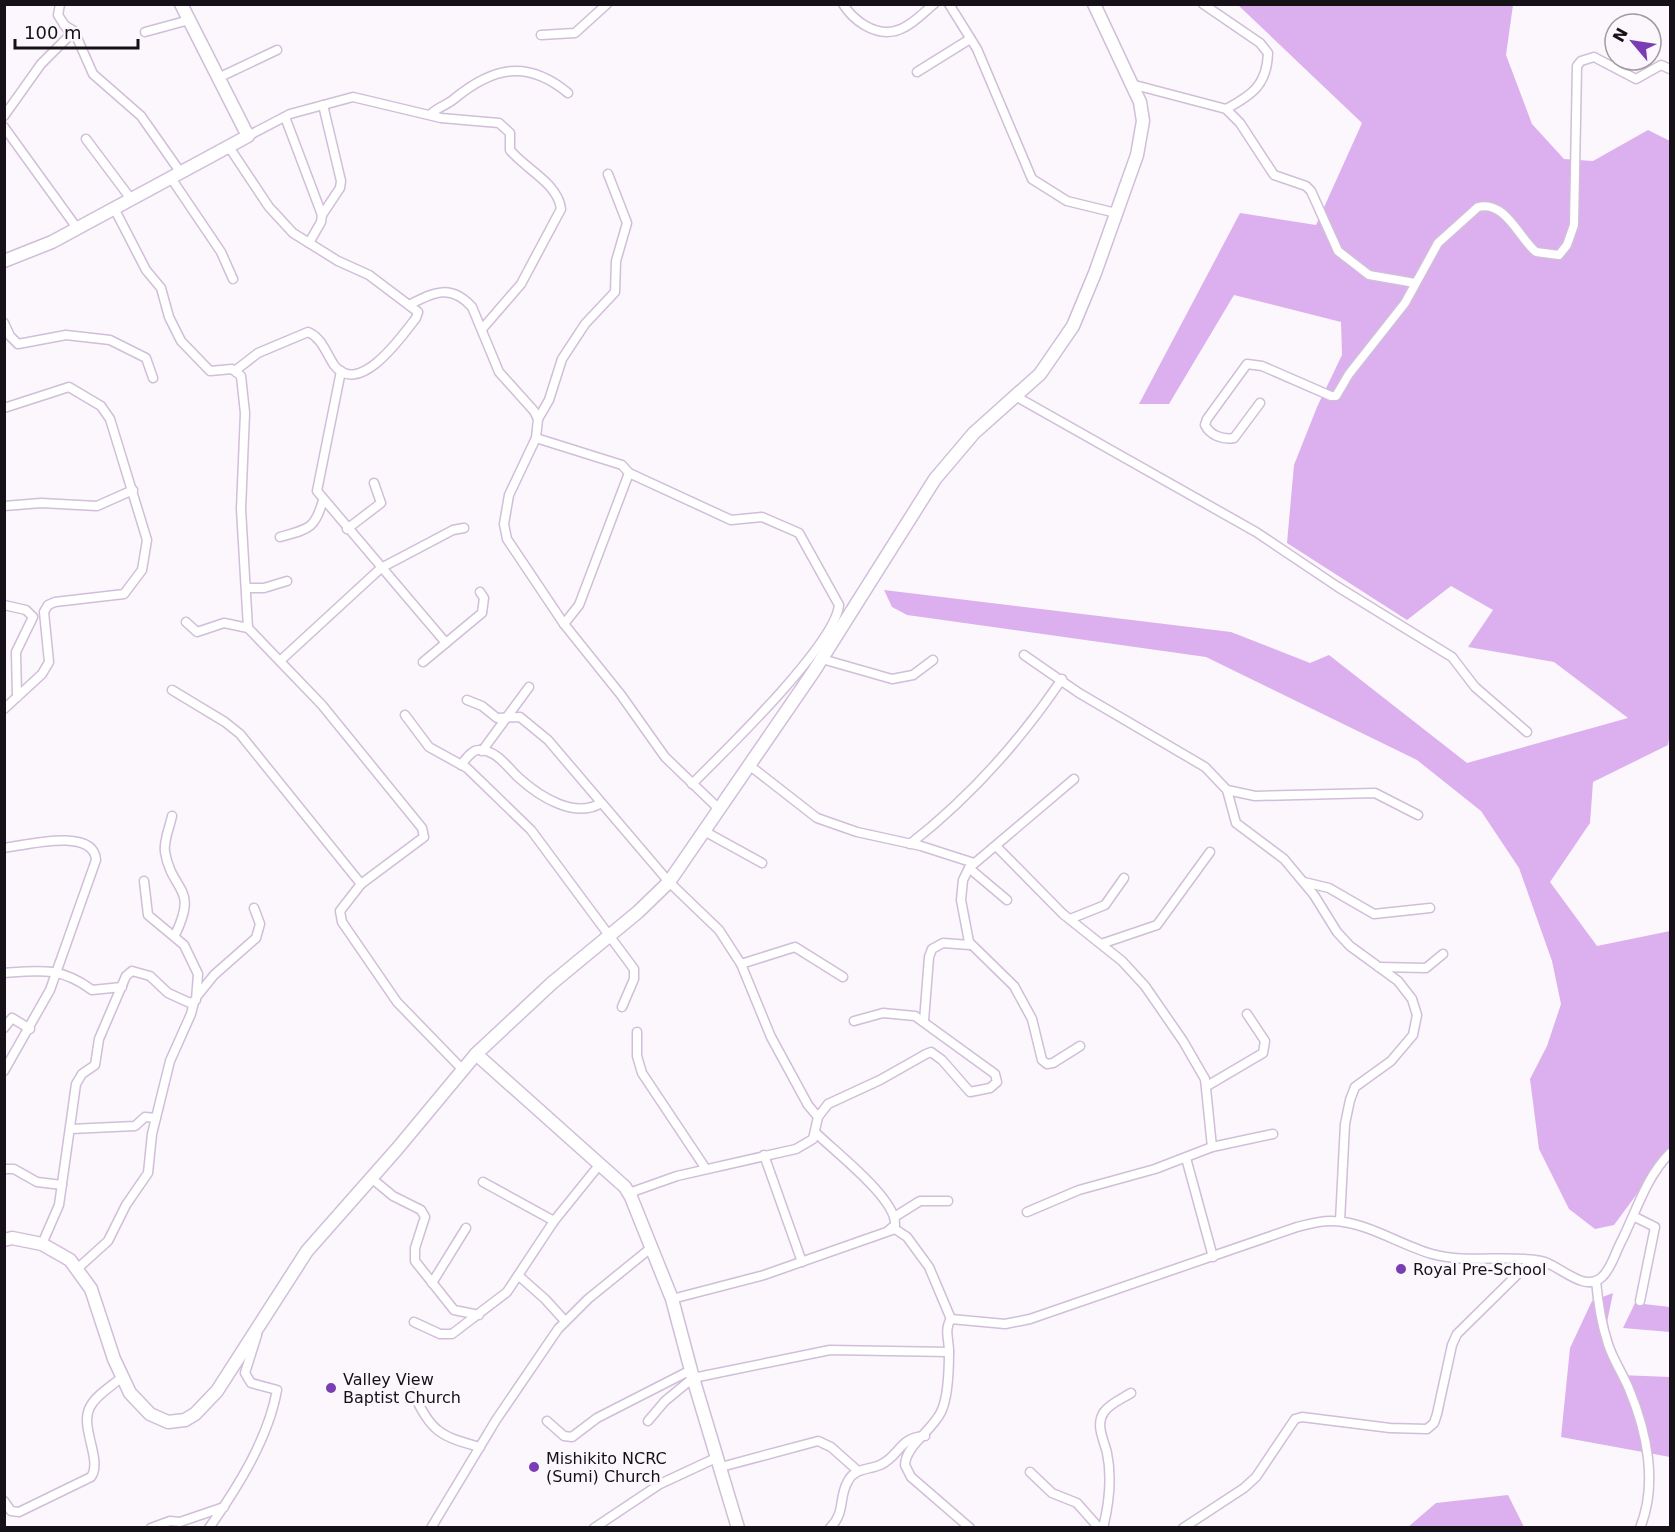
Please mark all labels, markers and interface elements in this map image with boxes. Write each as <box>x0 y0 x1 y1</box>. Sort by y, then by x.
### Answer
scale bar <box>15 12 138 50</box>
north arrow <box>1603 12 1663 72</box>
text: 100 m <box>24 22 82 43</box>
text: N <box>1609 25 1632 45</box>
place label: Royal Pre-School <box>1413 1260 1546 1279</box>
marker: Royal Pre-School <box>1394 1262 1408 1276</box>
place label: Valley View Baptist Church <box>343 1370 461 1407</box>
marker: Valley View Baptist Church <box>324 1381 338 1395</box>
place label: Mishikito NCRC (Sumi) Church <box>546 1449 667 1486</box>
marker: Mishikito NCRC (Sumi) Church <box>527 1460 541 1474</box>

